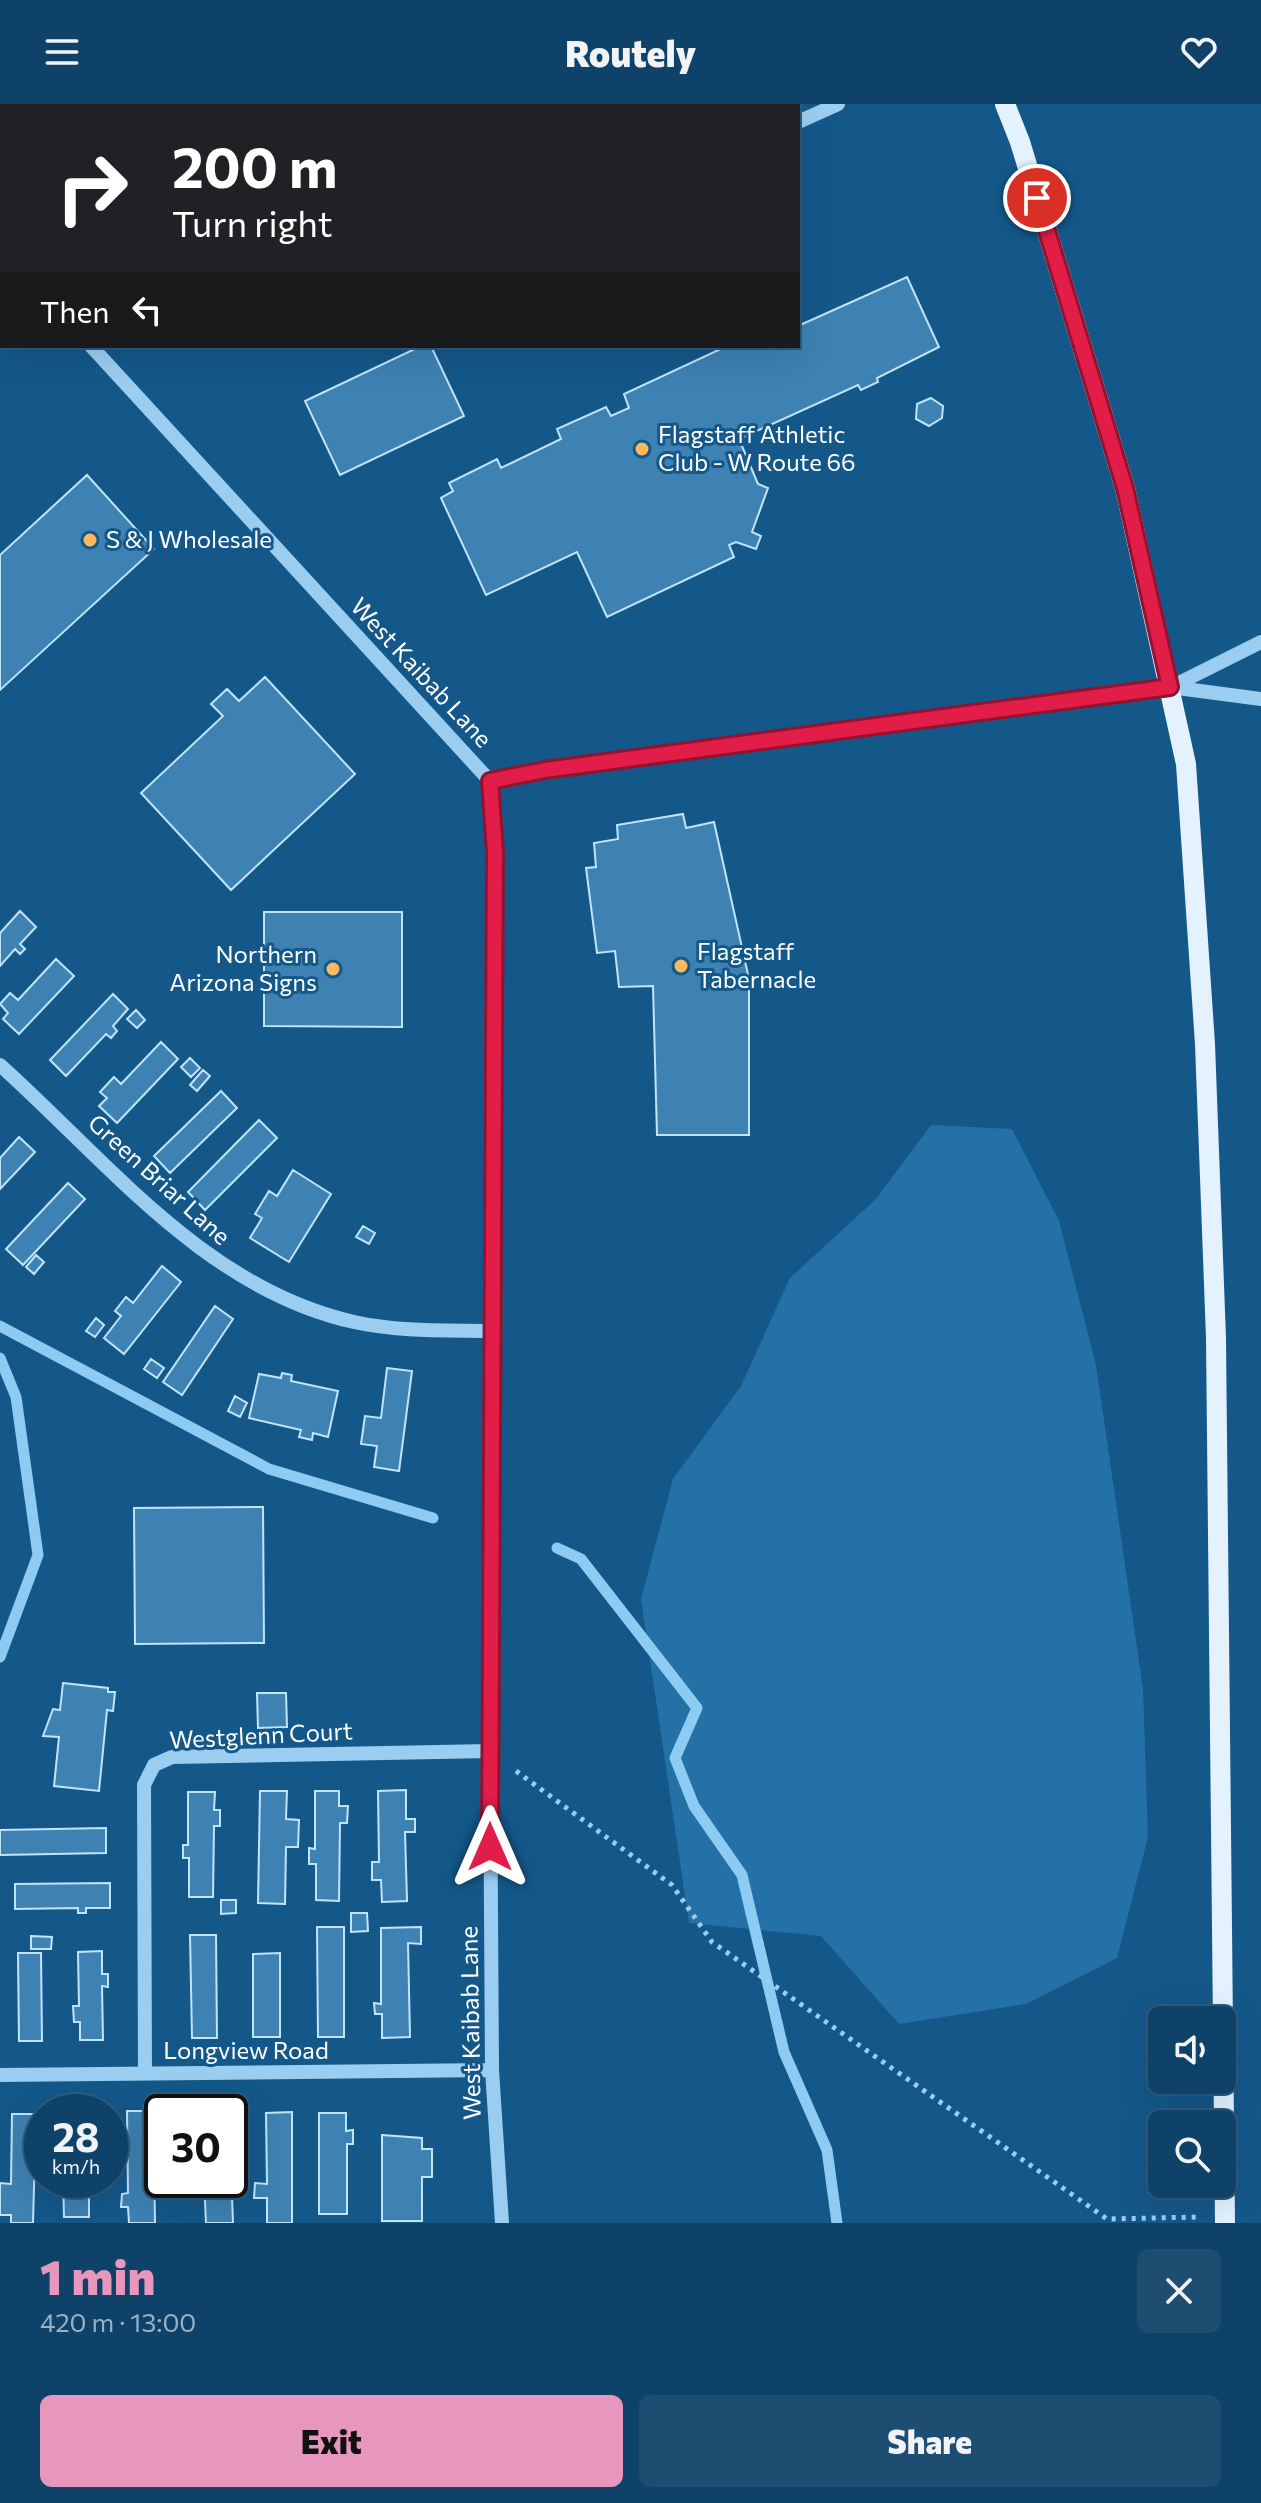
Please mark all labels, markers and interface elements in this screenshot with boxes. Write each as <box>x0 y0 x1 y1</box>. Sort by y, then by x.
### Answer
icon: menu <box>40 30 84 74</box>
text: Routely <box>565 30 696 74</box>
icon: heart <box>1177 30 1221 74</box>
text: 200 m <box>172 131 338 200</box>
icon: right <box>40 136 144 240</box>
pin <box>1003 164 1071 232</box>
icon: arrive <box>1015 176 1059 220</box>
text: Turn right <box>172 200 333 244</box>
icon: left <box>125 288 169 332</box>
text: Then <box>40 292 109 329</box>
place label: Flagstaff Athletic Club - W Route 66 <box>658 419 856 476</box>
marker: Flagstaff Athletic Club - W Route 66 <box>633 440 651 458</box>
place label: S & J Wholesale <box>106 524 272 553</box>
marker: S & J Wholesale <box>81 531 99 549</box>
street label: West Kaibab Lane <box>345 591 499 753</box>
place label: Flagstaff Tabernacle <box>697 936 816 993</box>
place label: Northern Arizona Signs <box>170 939 317 996</box>
marker: Flagstaff Tabernacle <box>672 957 690 975</box>
marker: Northern Arizona Signs <box>324 960 342 978</box>
street label: Green Briar Lane <box>83 1108 237 1250</box>
street label: Westglenn Court <box>168 1715 354 1754</box>
position arrow <box>448 1805 532 1889</box>
street label: West Kaibab Lane <box>453 1926 486 2120</box>
map controls <box>1148 2006 1236 2198</box>
button: sound <box>1148 2006 1236 2094</box>
street label: Longview Road <box>163 2035 329 2064</box>
speed limit sign: 30 <box>144 2094 248 2198</box>
button: search <box>1148 2110 1236 2198</box>
text: 28 <box>52 2111 100 2160</box>
text: km/h <box>52 2154 100 2178</box>
text: 1 min <box>40 2246 155 2305</box>
button: close <box>1137 2249 1221 2333</box>
text: 420 m · 13:00 <box>40 2306 196 2337</box>
button: Exit <box>40 2395 623 2487</box>
button: Share <box>639 2395 1221 2487</box>

